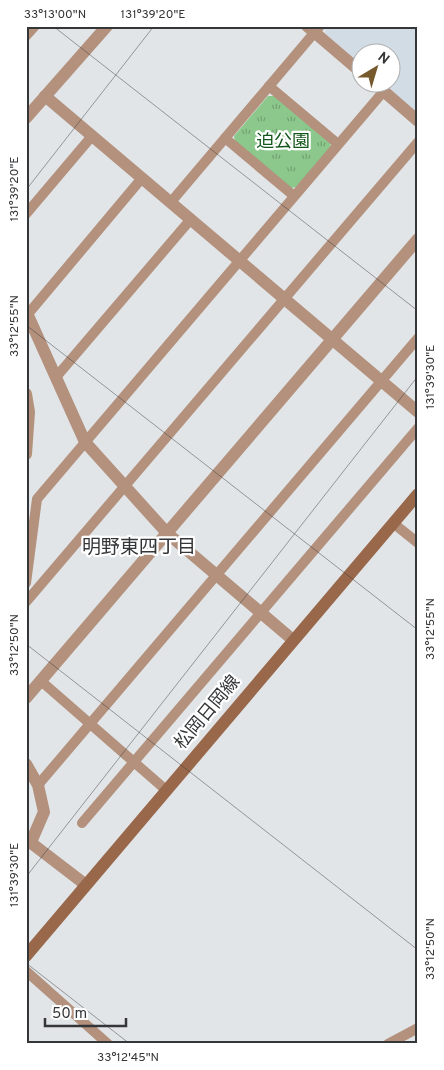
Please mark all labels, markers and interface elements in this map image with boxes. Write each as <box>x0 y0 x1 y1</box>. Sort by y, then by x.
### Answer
text: 33°13'00"N <box>24 7 86 23</box>
text: 131°39'20"E <box>121 7 185 23</box>
north arrow <box>352 42 402 92</box>
text: N <box>374 49 392 69</box>
park label: 迫公園 <box>256 131 310 154</box>
text: 131°39'20"E <box>7 157 23 221</box>
text: 33°12'55"N <box>7 295 23 357</box>
text: 131°39'30"E <box>423 345 439 409</box>
district label: 明野東四丁目 <box>82 536 196 560</box>
text: 33°12'55"N <box>423 598 439 660</box>
text: 33°12'50"N <box>7 614 23 676</box>
street label: 松岡日岡線 <box>170 671 246 755</box>
text: 131°39'30"E <box>7 843 23 907</box>
text: 33°12'50"N <box>423 918 439 980</box>
scale bar <box>45 995 126 1027</box>
text: 50 m <box>52 1005 87 1024</box>
text: 33°12'45"N <box>97 1050 159 1066</box>

